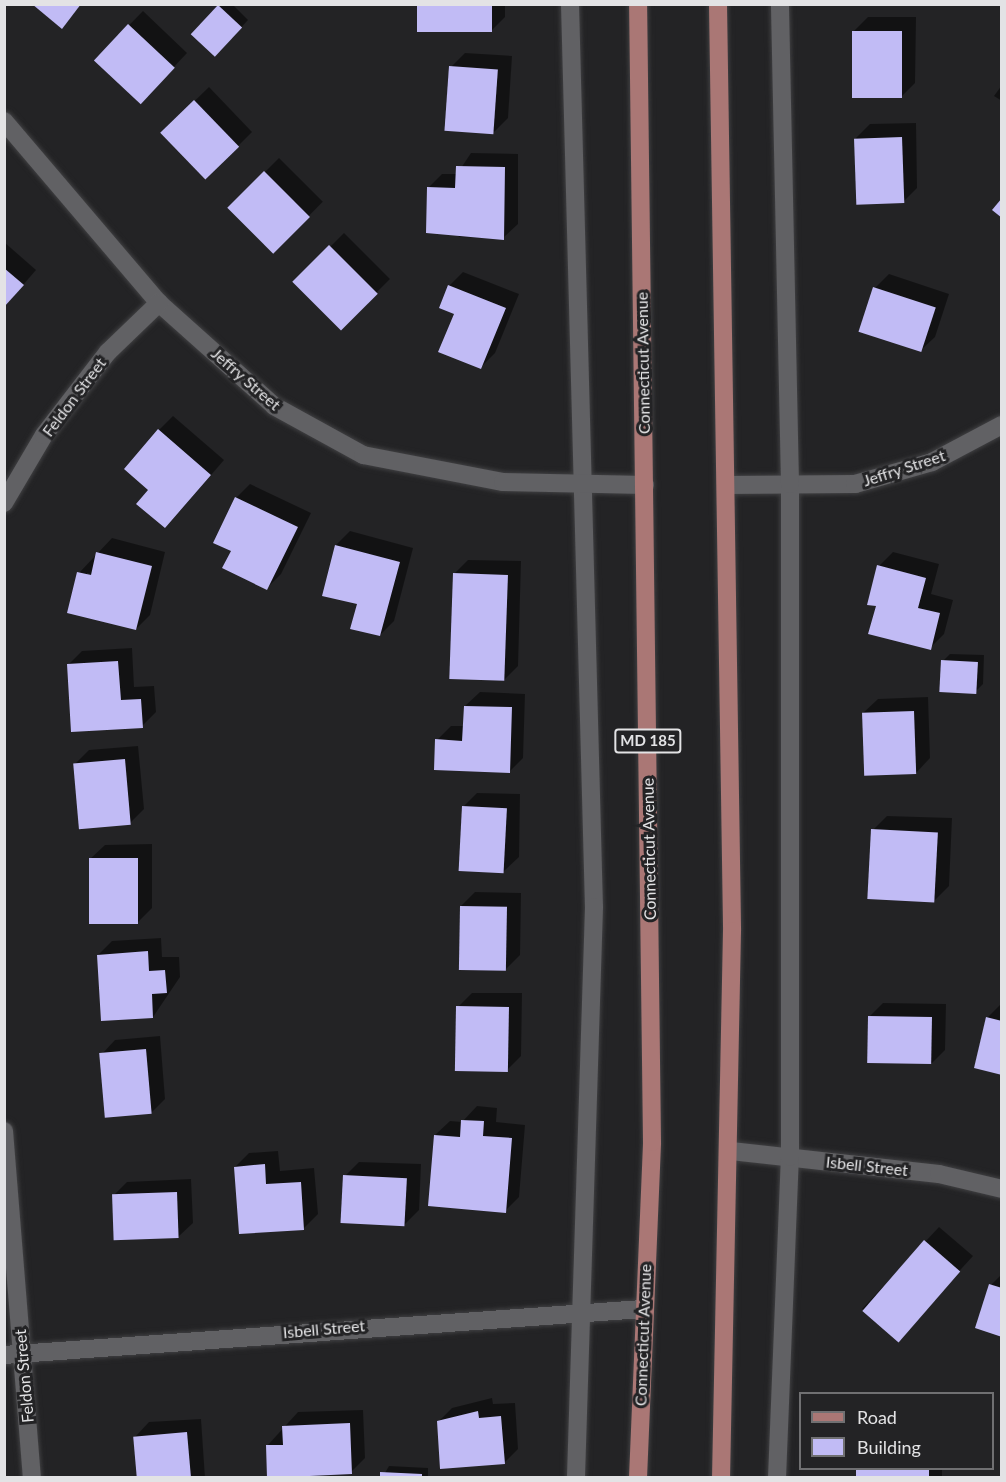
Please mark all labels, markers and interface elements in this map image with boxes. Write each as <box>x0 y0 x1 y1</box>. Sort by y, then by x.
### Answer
street label: Connecticut Avenue <box>632 291 654 435</box>
street label: Jeffry Street <box>207 344 285 414</box>
street label: Feldon Street <box>38 354 110 440</box>
street label: Jeffry Street <box>860 446 948 490</box>
road number: MD 185 <box>614 729 682 753</box>
street label: Connecticut Avenue <box>638 777 660 921</box>
street label: Isbell Street <box>825 1152 909 1180</box>
street label: Connecticut Avenue <box>631 1263 655 1407</box>
street label: Isbell Street <box>282 1316 366 1342</box>
street label: Feldon Street <box>10 1328 38 1424</box>
legend <box>799 1392 994 1470</box>
text: Road <box>857 1406 897 1428</box>
text: Building <box>857 1436 921 1458</box>

